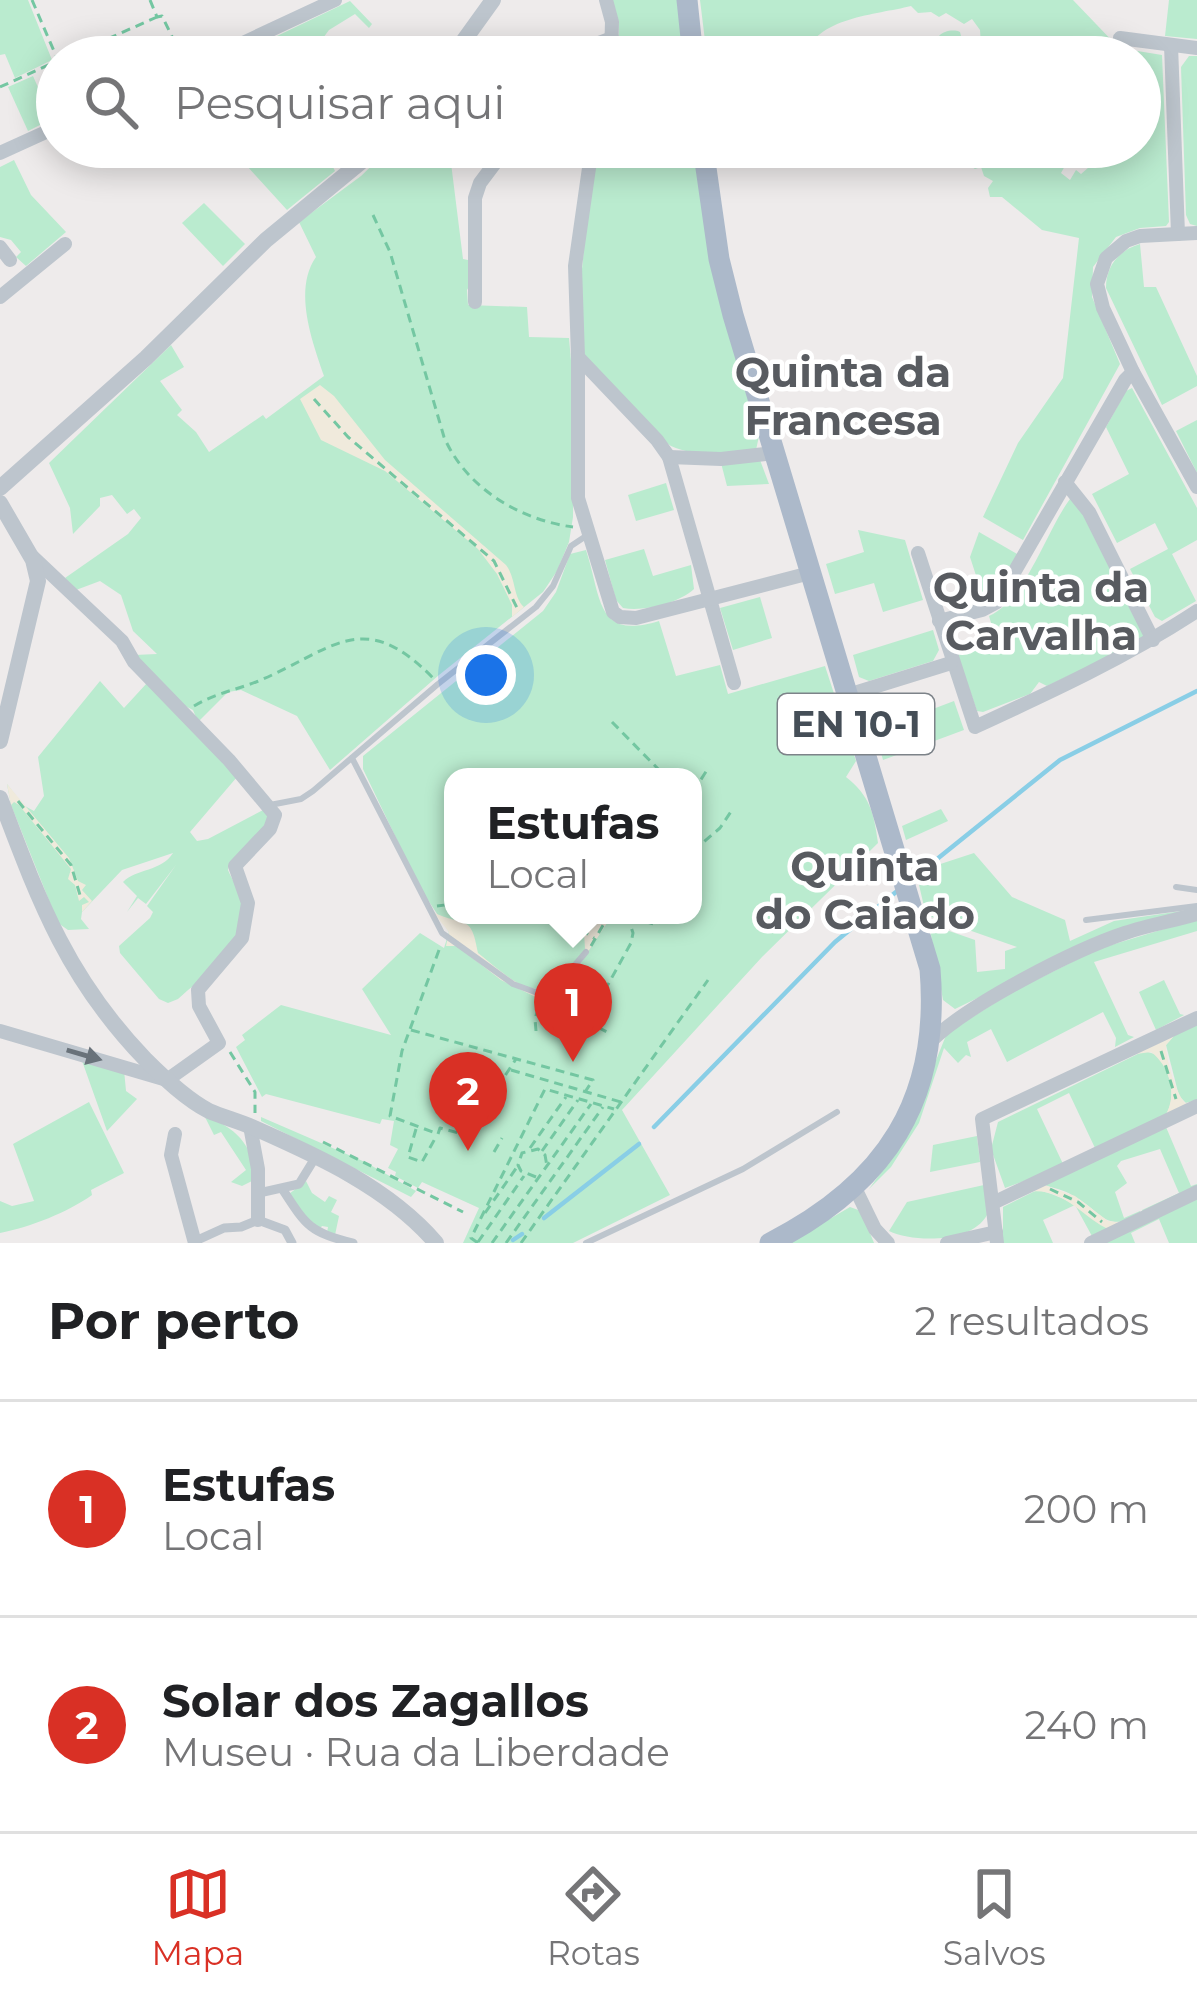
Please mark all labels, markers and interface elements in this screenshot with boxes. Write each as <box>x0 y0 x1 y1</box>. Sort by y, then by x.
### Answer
search box <box>36 36 1161 168</box>
icon: search <box>78 69 144 135</box>
text: Pesquisar aqui <box>174 75 505 130</box>
district label: Quinta da Francesa <box>735 346 951 446</box>
district label: Quinta da Carvalha <box>933 561 1149 661</box>
your location <box>456 645 516 705</box>
road number: EN 10-1 <box>778 694 934 754</box>
popup <box>444 768 702 924</box>
text: Estufas <box>486 795 660 850</box>
district label: Quinta do Caiado <box>755 840 975 940</box>
text: Local <box>486 850 589 898</box>
pin: 1 <box>534 963 612 1062</box>
one-way arrow <box>66 1047 103 1065</box>
pin: 2 <box>429 1052 507 1151</box>
text: Por perto <box>48 1290 299 1352</box>
text: 2 resultados <box>915 1297 1149 1345</box>
text: Estufas <box>162 1457 335 1512</box>
text: 1 <box>79 1485 95 1533</box>
text: 200 m <box>1024 1485 1149 1533</box>
text: Local <box>162 1512 265 1560</box>
text: Solar dos Zagallos <box>162 1673 589 1728</box>
text: 2 <box>75 1701 99 1749</box>
text: 240 m <box>1025 1701 1149 1749</box>
text: Museu · Rua da Liberdade <box>162 1728 670 1776</box>
tab: Mapa <box>151 1861 244 1973</box>
tab: Rotas <box>547 1861 640 1973</box>
tab: Salvos <box>943 1861 1046 1973</box>

